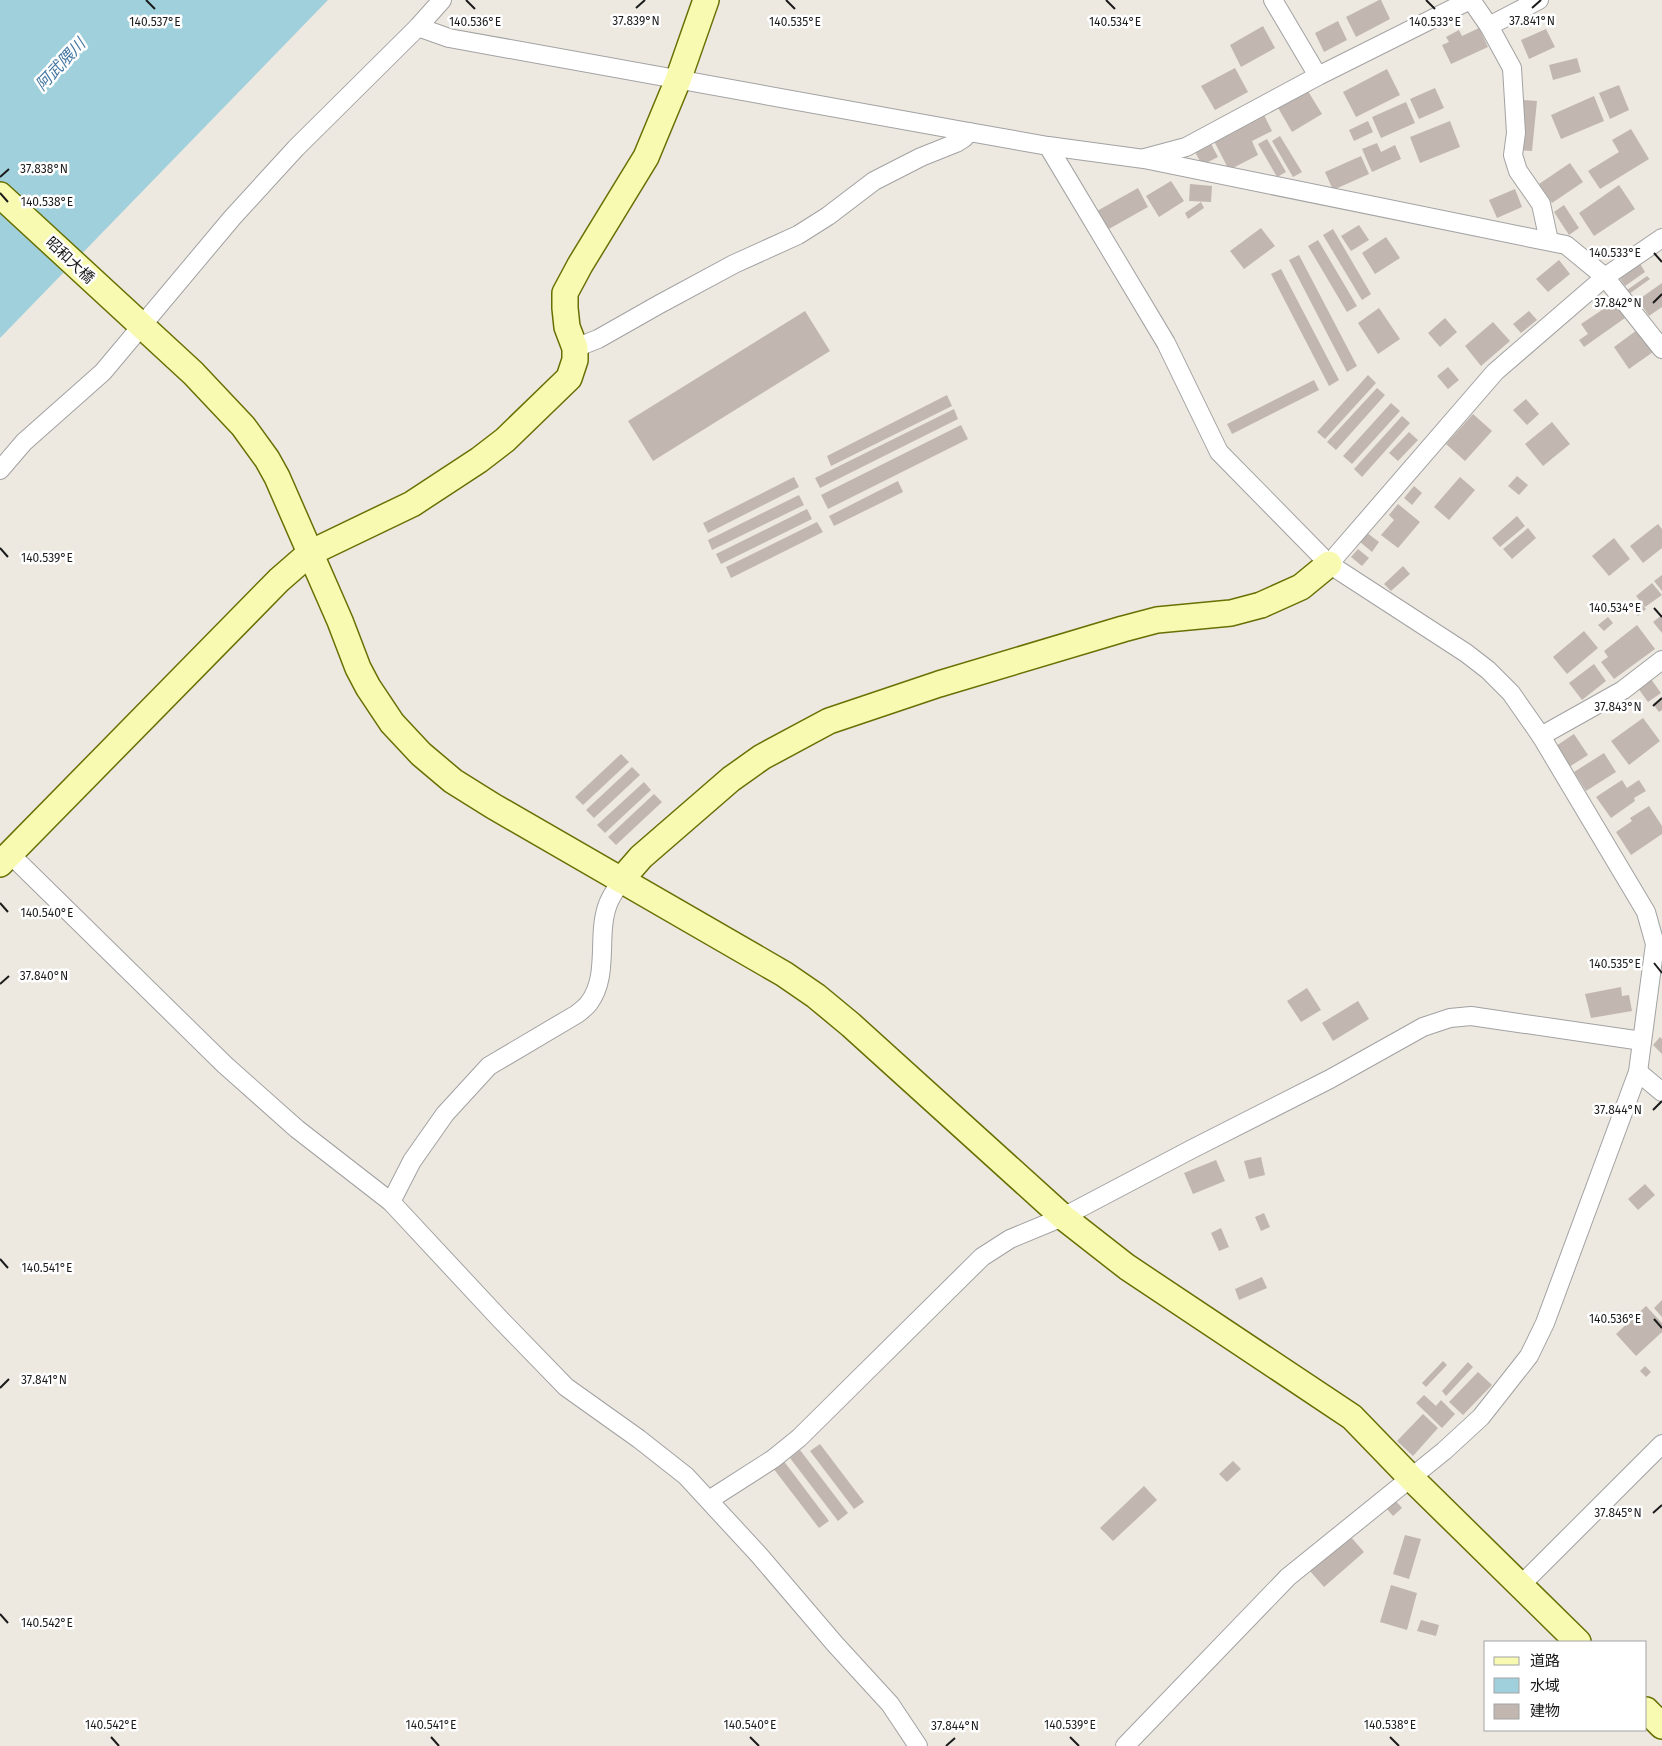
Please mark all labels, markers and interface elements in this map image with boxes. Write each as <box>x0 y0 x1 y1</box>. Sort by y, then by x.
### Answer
text: 37.839°N <box>612 14 660 28</box>
text: 37.841°N <box>1509 14 1555 28</box>
text: 140.537°E <box>129 15 181 29</box>
text: 140.536°E <box>449 15 501 29</box>
text: 140.535°E <box>769 15 821 29</box>
text: 140.534°E <box>1089 15 1141 29</box>
text: 140.533°E <box>1409 15 1461 29</box>
water label: 阿武隈川 <box>32 33 90 94</box>
text: 37.838°N <box>20 162 68 176</box>
text: 140.538°E <box>21 195 73 209</box>
street label: 昭和大橋 <box>42 233 98 287</box>
text: 140.533°E <box>1589 246 1641 260</box>
text: 37.842°N <box>1594 296 1642 310</box>
text: 140.539°E <box>21 551 73 565</box>
text: 140.534°E <box>1589 601 1641 615</box>
text: 37.843°N <box>1594 700 1642 714</box>
text: 140.540°E <box>20 906 74 920</box>
text: 140.535°E <box>1589 957 1641 971</box>
text: 37.840°N <box>20 969 68 983</box>
text: 37.844°N <box>1594 1103 1642 1117</box>
text: 140.541°E <box>22 1261 72 1275</box>
text: 140.536°E <box>1589 1312 1641 1326</box>
text: 37.841°N <box>21 1373 67 1387</box>
text: 37.845°N <box>1594 1506 1642 1520</box>
text: 140.542°E <box>21 1616 73 1630</box>
legend <box>1484 1641 1647 1731</box>
text: 道路 <box>1530 1652 1560 1670</box>
text: 水域 <box>1530 1677 1560 1695</box>
text: 建物 <box>1530 1702 1560 1720</box>
text: 140.542°E <box>85 1718 137 1732</box>
text: 140.541°E <box>406 1718 456 1732</box>
text: 140.540°E <box>723 1718 777 1732</box>
text: 140.539°E <box>1044 1718 1096 1732</box>
text: 140.538°E <box>1364 1718 1416 1732</box>
text: 37.844°N <box>931 1719 979 1733</box>

